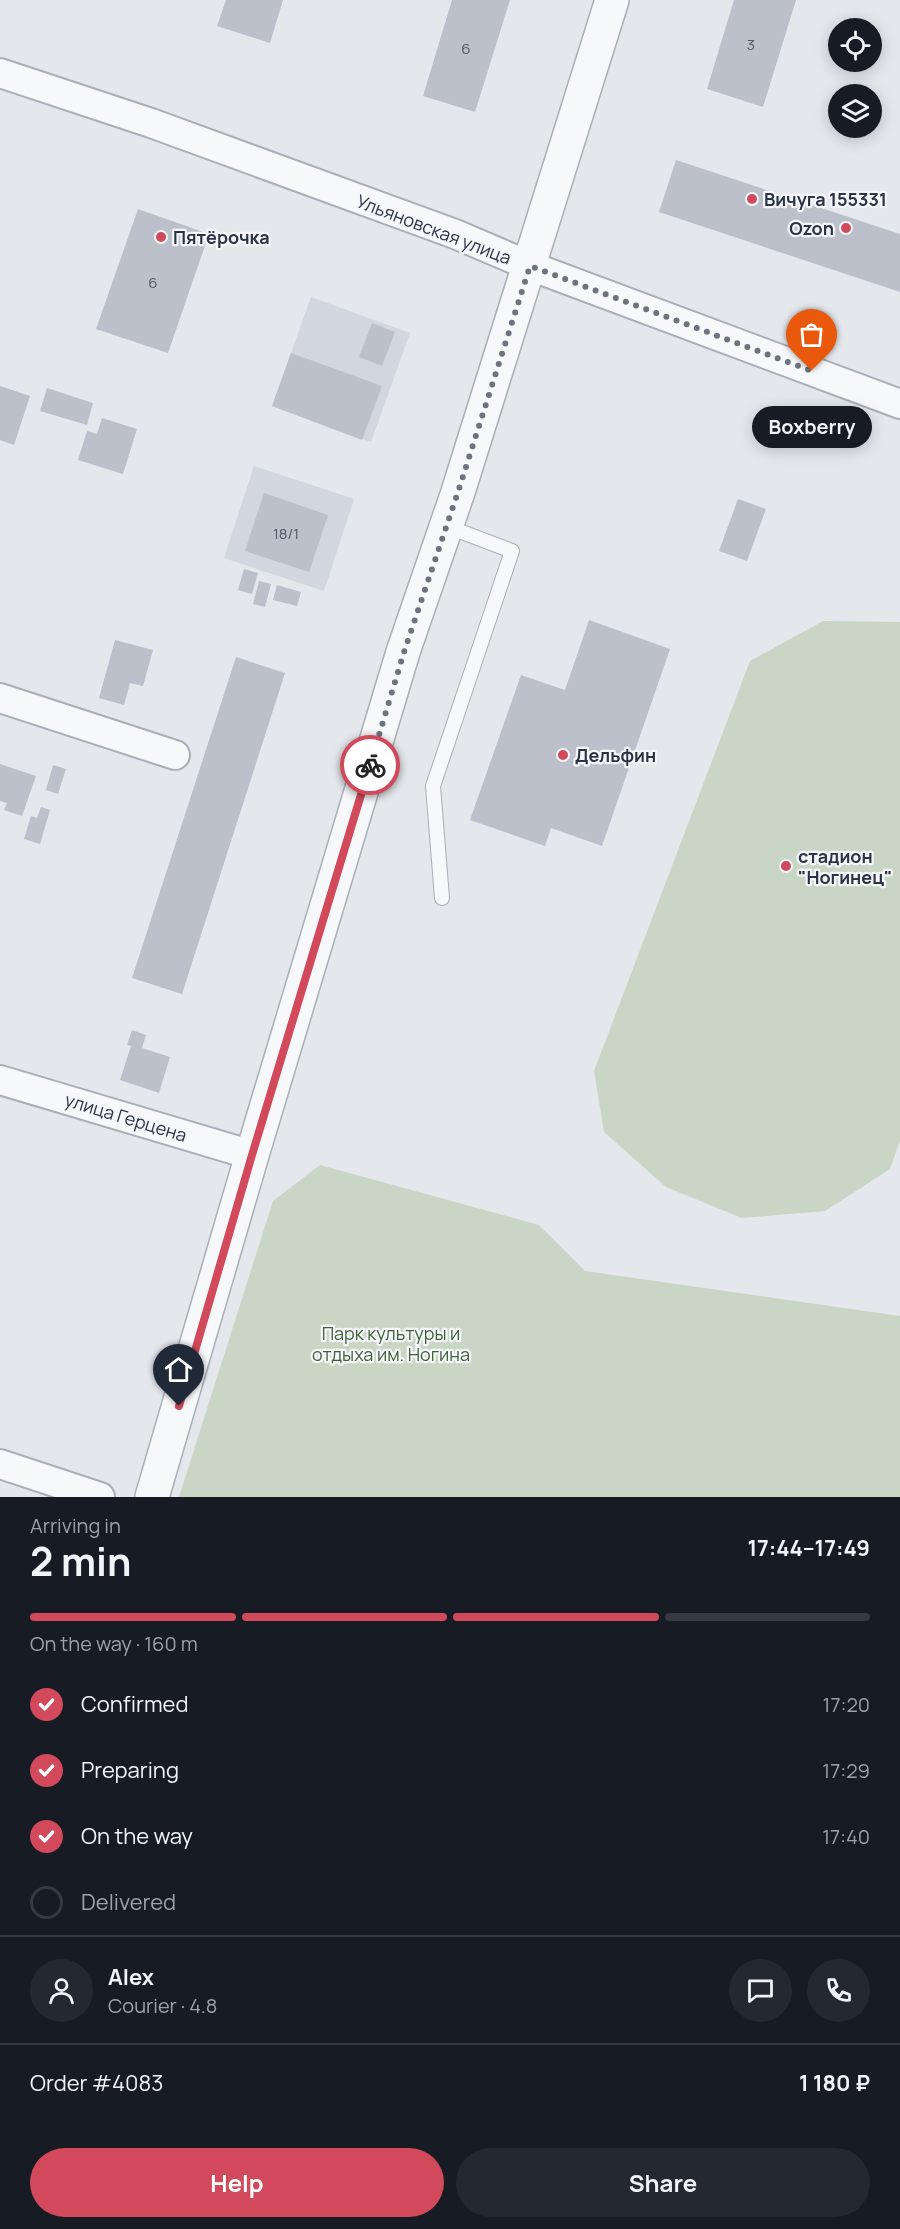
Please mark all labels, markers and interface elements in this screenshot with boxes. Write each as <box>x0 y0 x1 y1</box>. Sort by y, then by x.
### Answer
map controls <box>828 18 882 138</box>
button: locate <box>828 18 882 72</box>
house number: 3 <box>747 34 755 55</box>
house number: 6 <box>461 38 471 59</box>
button: layers <box>828 84 882 138</box>
place label: Вичуга 155331 <box>764 187 887 211</box>
street label: Ульяновская улица <box>353 188 515 270</box>
marker: Вичуга 155331 <box>745 192 759 206</box>
place label: Ozon <box>789 216 834 240</box>
marker: Ozon <box>839 221 853 235</box>
place label: Пятёрочка <box>173 225 270 249</box>
marker: Пятёрочка <box>154 230 168 244</box>
house number: 6 <box>148 272 158 293</box>
pin <box>786 309 837 371</box>
icon: bag <box>795 318 828 351</box>
callout: Boxberry <box>752 407 872 449</box>
text: Boxberry <box>769 413 855 440</box>
house number: 18/1 <box>273 523 299 544</box>
courier <box>340 735 400 795</box>
place label: Дельфин <box>575 743 656 767</box>
marker: Дельфин <box>556 748 570 762</box>
icon: bike <box>354 749 387 782</box>
place label: стадион "Ногинец" <box>798 844 892 889</box>
marker: стадион "Ногинец" <box>779 859 793 873</box>
street label: улица Герцена <box>62 1087 190 1147</box>
park label: Парк культуры и отдыха им. Ногина <box>312 1321 470 1366</box>
pin <box>153 1344 204 1406</box>
icon: home <box>162 1353 195 1386</box>
text: Arriving in <box>30 1512 121 1539</box>
text: 17:44–17:49 <box>747 1533 870 1563</box>
text: 2 min <box>30 1534 131 1588</box>
text: On the way · 160 m <box>30 1630 198 1657</box>
icon: check <box>30 1688 63 1721</box>
text: Confirmed <box>81 1689 189 1719</box>
text: 17:20 <box>823 1691 870 1718</box>
icon: check <box>30 1754 63 1787</box>
text: Preparing <box>81 1755 179 1785</box>
text: 17:29 <box>822 1757 870 1784</box>
icon: check <box>30 1820 63 1853</box>
text: On the way <box>81 1821 193 1851</box>
text: 17:40 <box>822 1823 870 1850</box>
text: Delivered <box>81 1887 176 1917</box>
button: person <box>30 1959 93 2022</box>
button: chat <box>729 1959 792 2022</box>
button: phone <box>807 1959 870 2022</box>
text: Alex <box>108 1962 154 1992</box>
text: Courier · 4.8 <box>108 1992 217 2019</box>
text: Order #4083 <box>30 2068 163 2098</box>
text: 1 180 ₽ <box>799 2068 870 2098</box>
button: Help <box>30 2148 444 2217</box>
button: Share <box>456 2148 870 2217</box>

